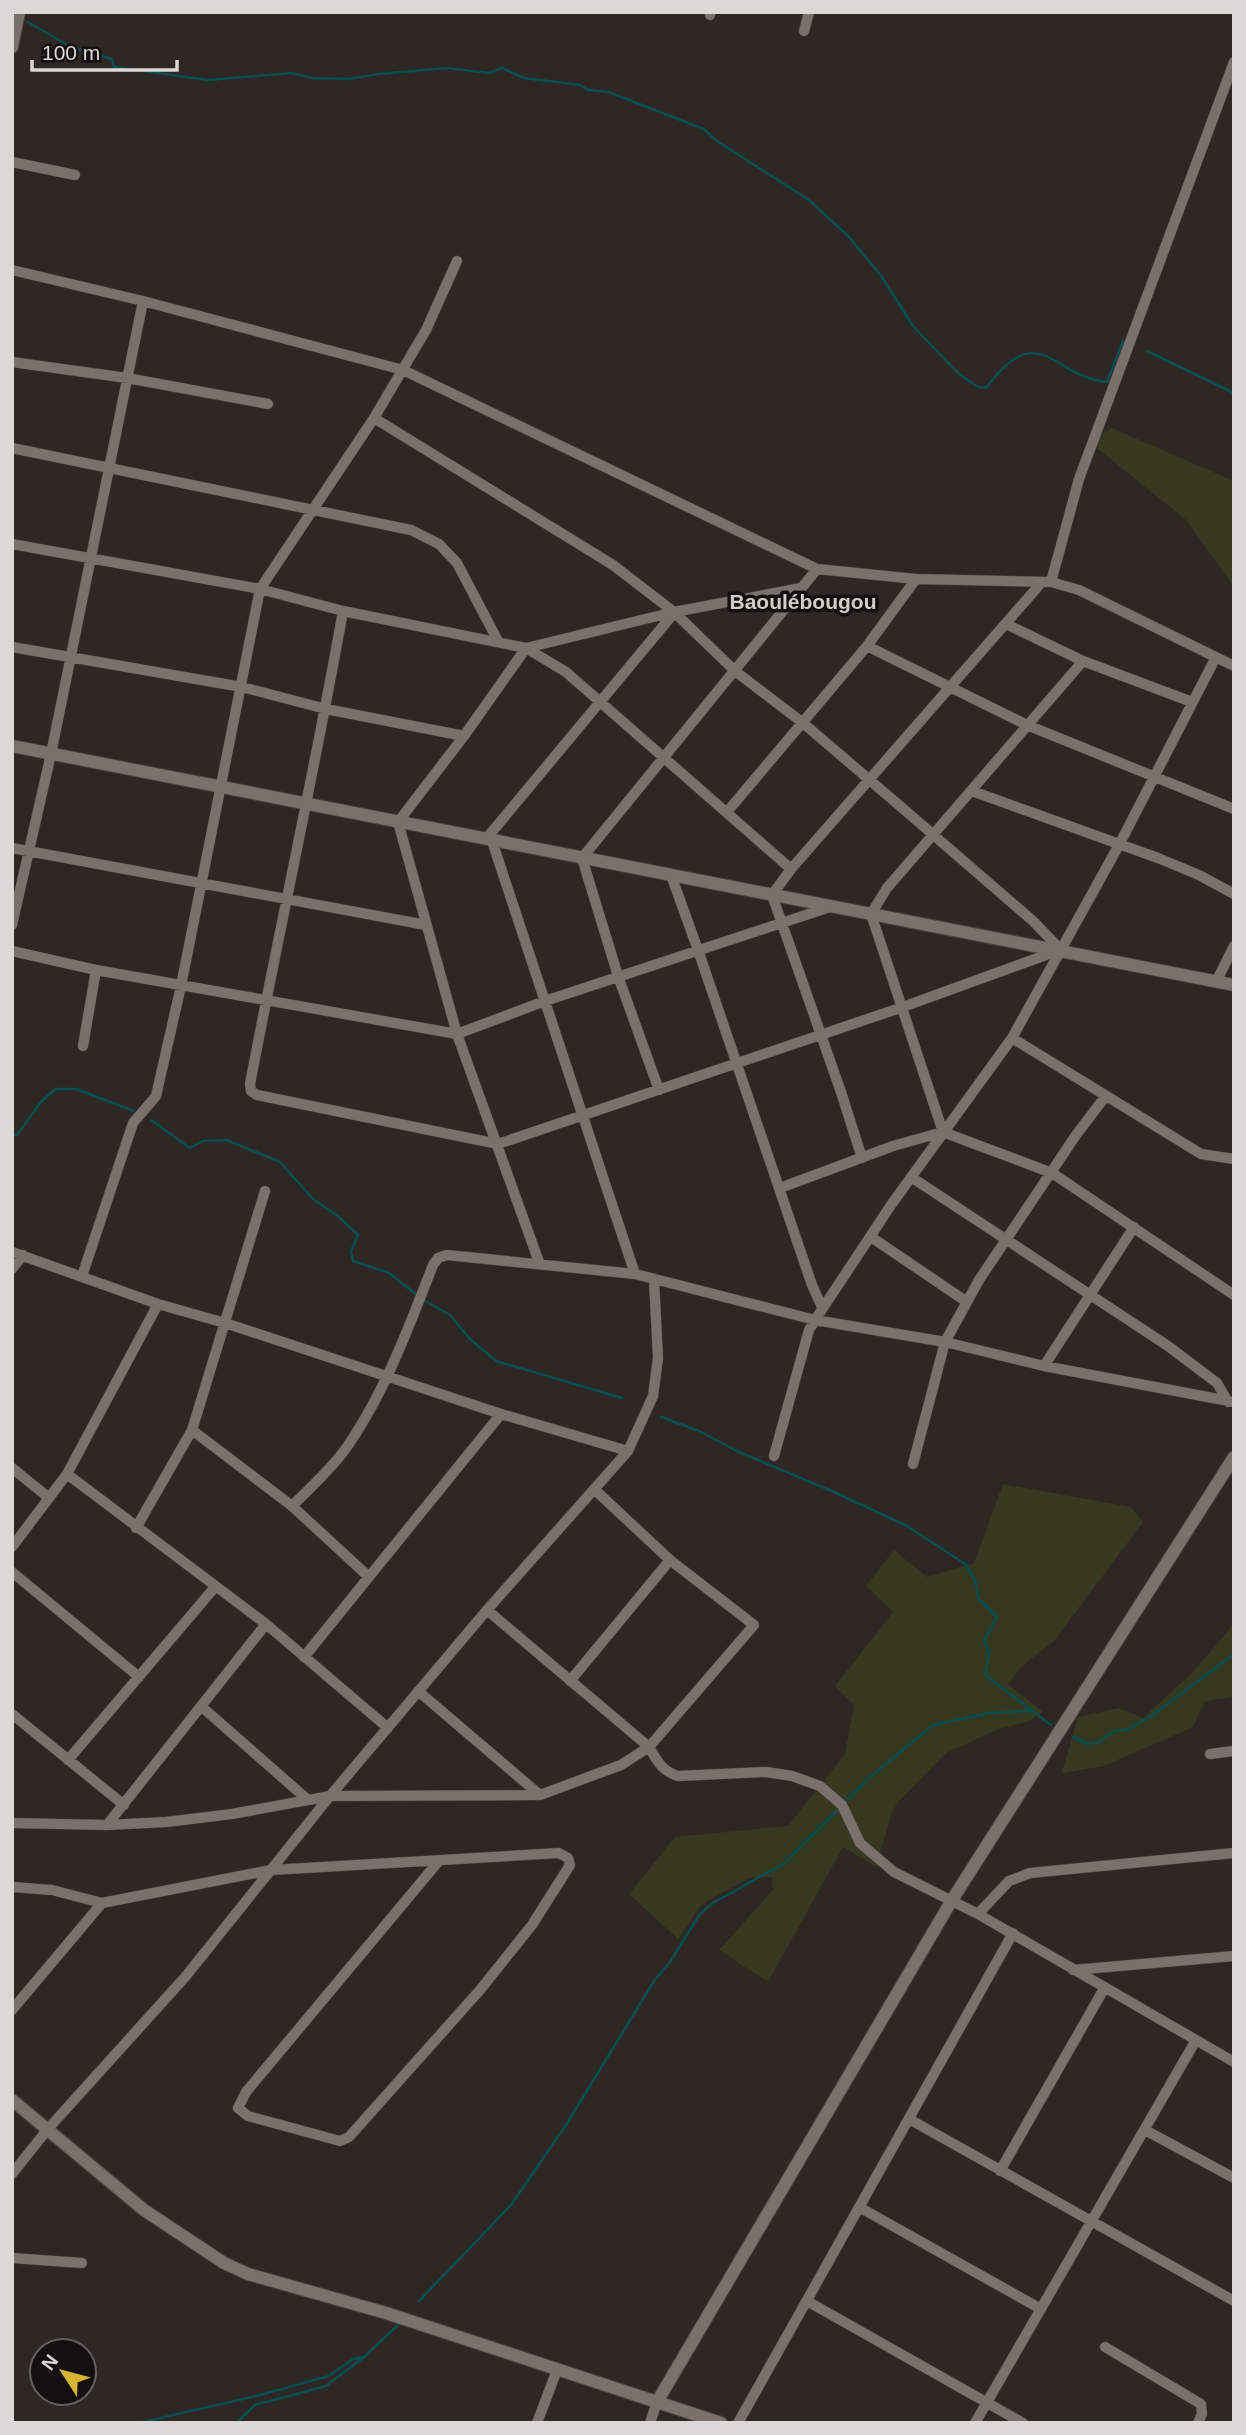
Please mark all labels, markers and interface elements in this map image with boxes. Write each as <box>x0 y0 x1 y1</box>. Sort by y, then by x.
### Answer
scale bar <box>32 28 177 72</box>
text: 100 m <box>42 41 100 64</box>
district label: Baoulébougou <box>730 590 876 613</box>
north arrow <box>28 2337 98 2407</box>
text: N <box>37 2351 62 2374</box>

